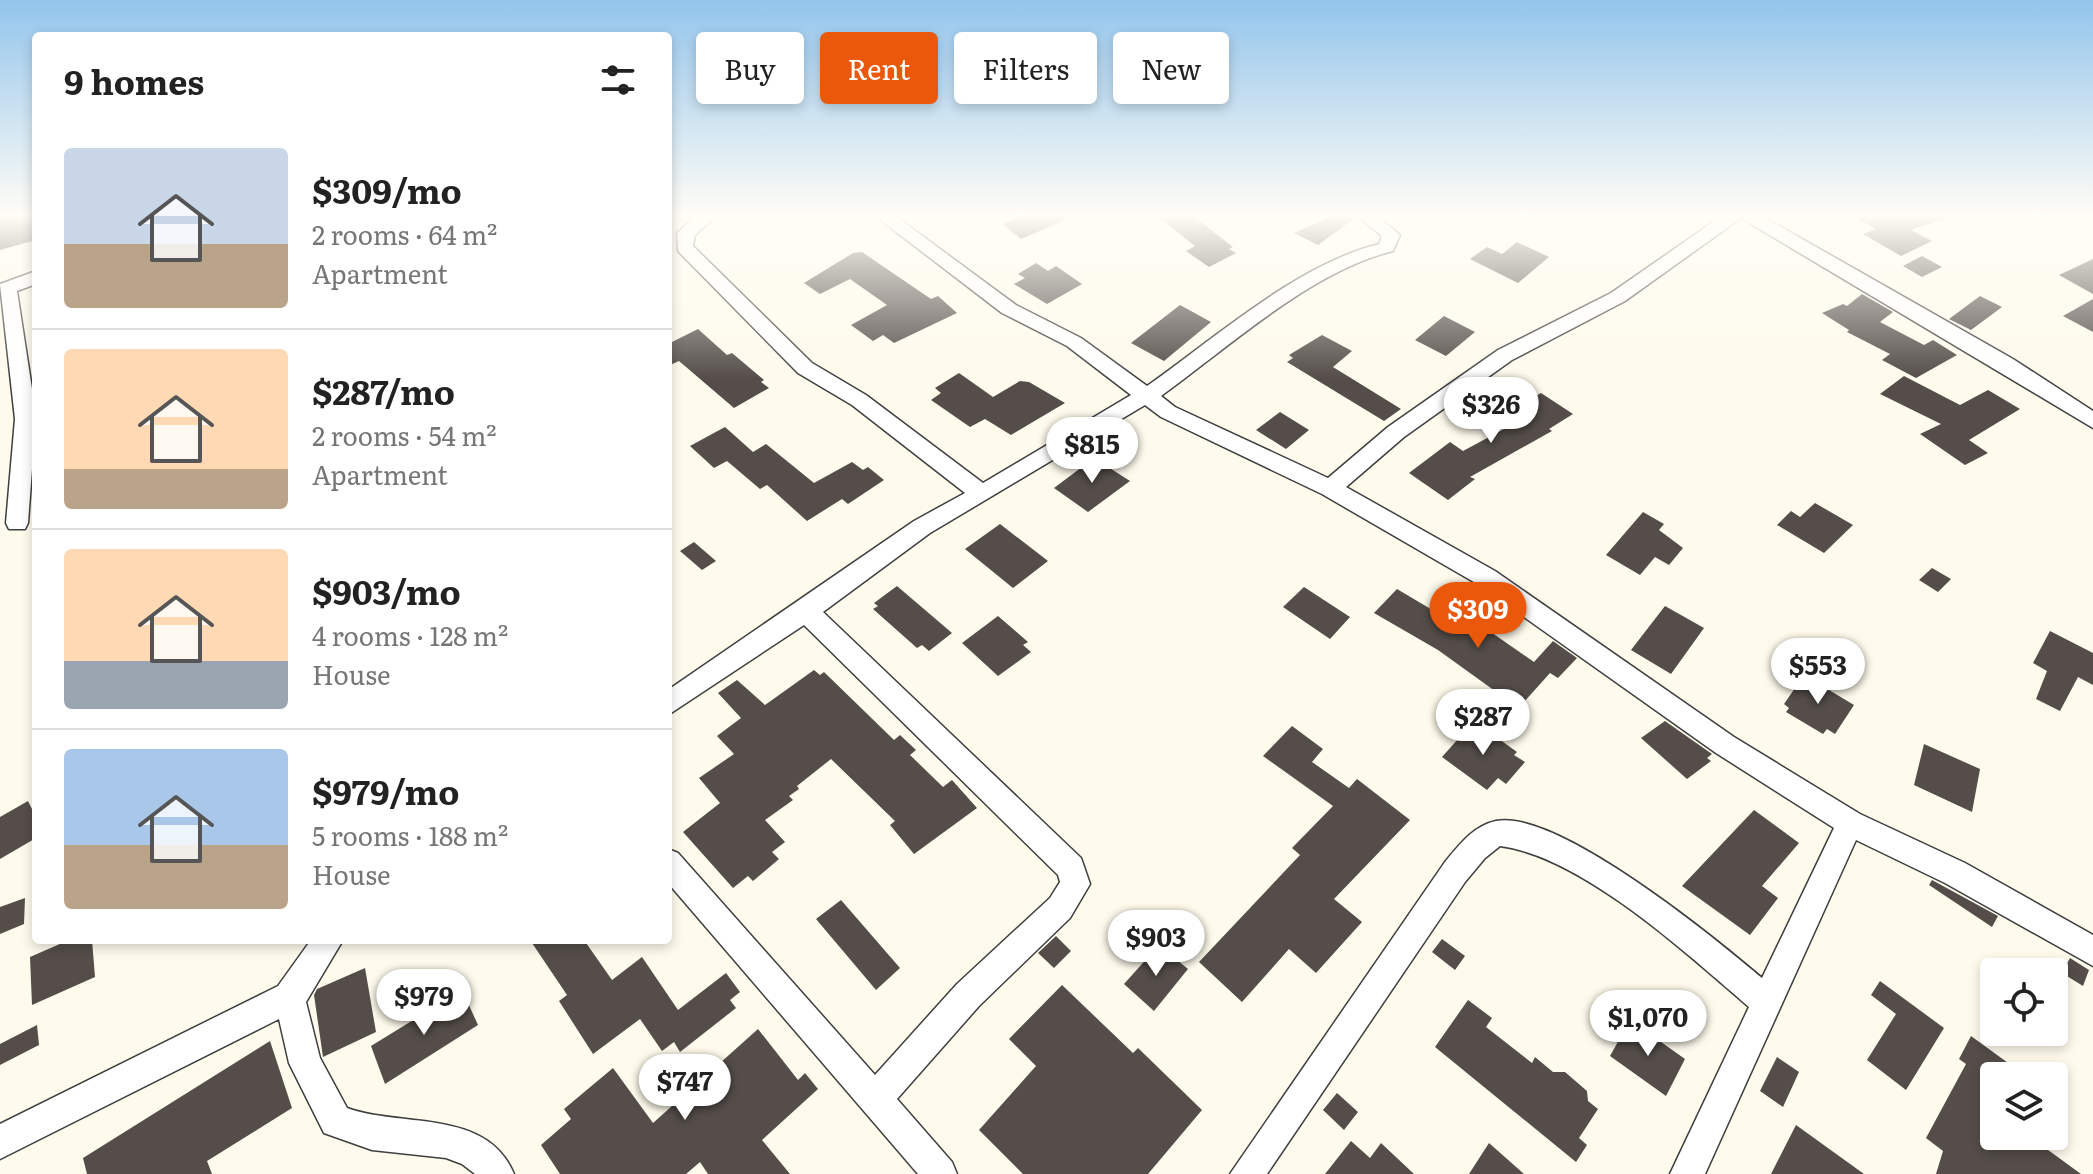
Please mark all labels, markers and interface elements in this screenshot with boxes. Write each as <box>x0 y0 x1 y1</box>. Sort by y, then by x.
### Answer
chip: Buy <box>696 32 804 104</box>
chip: Rent <box>820 32 938 104</box>
chip: Filters <box>954 32 1097 104</box>
chip: New <box>1113 32 1229 104</box>
text: 9 homes <box>64 55 204 105</box>
icon: filters <box>596 58 640 102</box>
text: $309/mo <box>312 164 462 214</box>
icon: home <box>128 180 224 276</box>
text: 2 rooms · 64 m² <box>312 214 497 253</box>
text: Apartment <box>312 253 448 292</box>
text: $287/mo <box>312 365 455 415</box>
pin: $326 <box>1444 377 1538 445</box>
icon: home <box>128 381 224 477</box>
text: $326 <box>1462 383 1520 422</box>
text: 2 rooms · 54 m² <box>312 415 497 454</box>
pin: $815 <box>1045 417 1139 485</box>
text: $815 <box>1064 423 1120 462</box>
text: Apartment <box>312 454 448 493</box>
text: $903/mo <box>312 565 461 615</box>
icon: home <box>128 581 224 677</box>
pin: $309 <box>1431 582 1525 650</box>
text: $309 <box>1448 588 1508 627</box>
text: 4 rooms · 128 m² <box>312 615 508 654</box>
pin: $553 <box>1771 638 1865 706</box>
text: $553 <box>1789 644 1847 683</box>
text: House <box>312 654 390 693</box>
pin: $287 <box>1436 689 1530 757</box>
text: $287 <box>1454 695 1512 734</box>
text: $979/mo <box>312 765 459 815</box>
icon: home <box>128 781 224 877</box>
text: 5 rooms · 188 m² <box>312 815 508 854</box>
text: House <box>312 854 390 893</box>
pin: $903 <box>1109 910 1203 978</box>
text: $903 <box>1126 916 1186 955</box>
map controls <box>1980 958 2068 1150</box>
button: locate <box>1980 958 2068 1046</box>
pin: $979 <box>377 969 471 1037</box>
text: $979 <box>394 975 454 1014</box>
pin: $1,070 <box>1583 990 1713 1058</box>
text: $1,070 <box>1608 996 1688 1035</box>
pin: $747 <box>638 1054 732 1122</box>
text: $747 <box>657 1060 713 1099</box>
button: layers <box>1980 1062 2068 1150</box>

